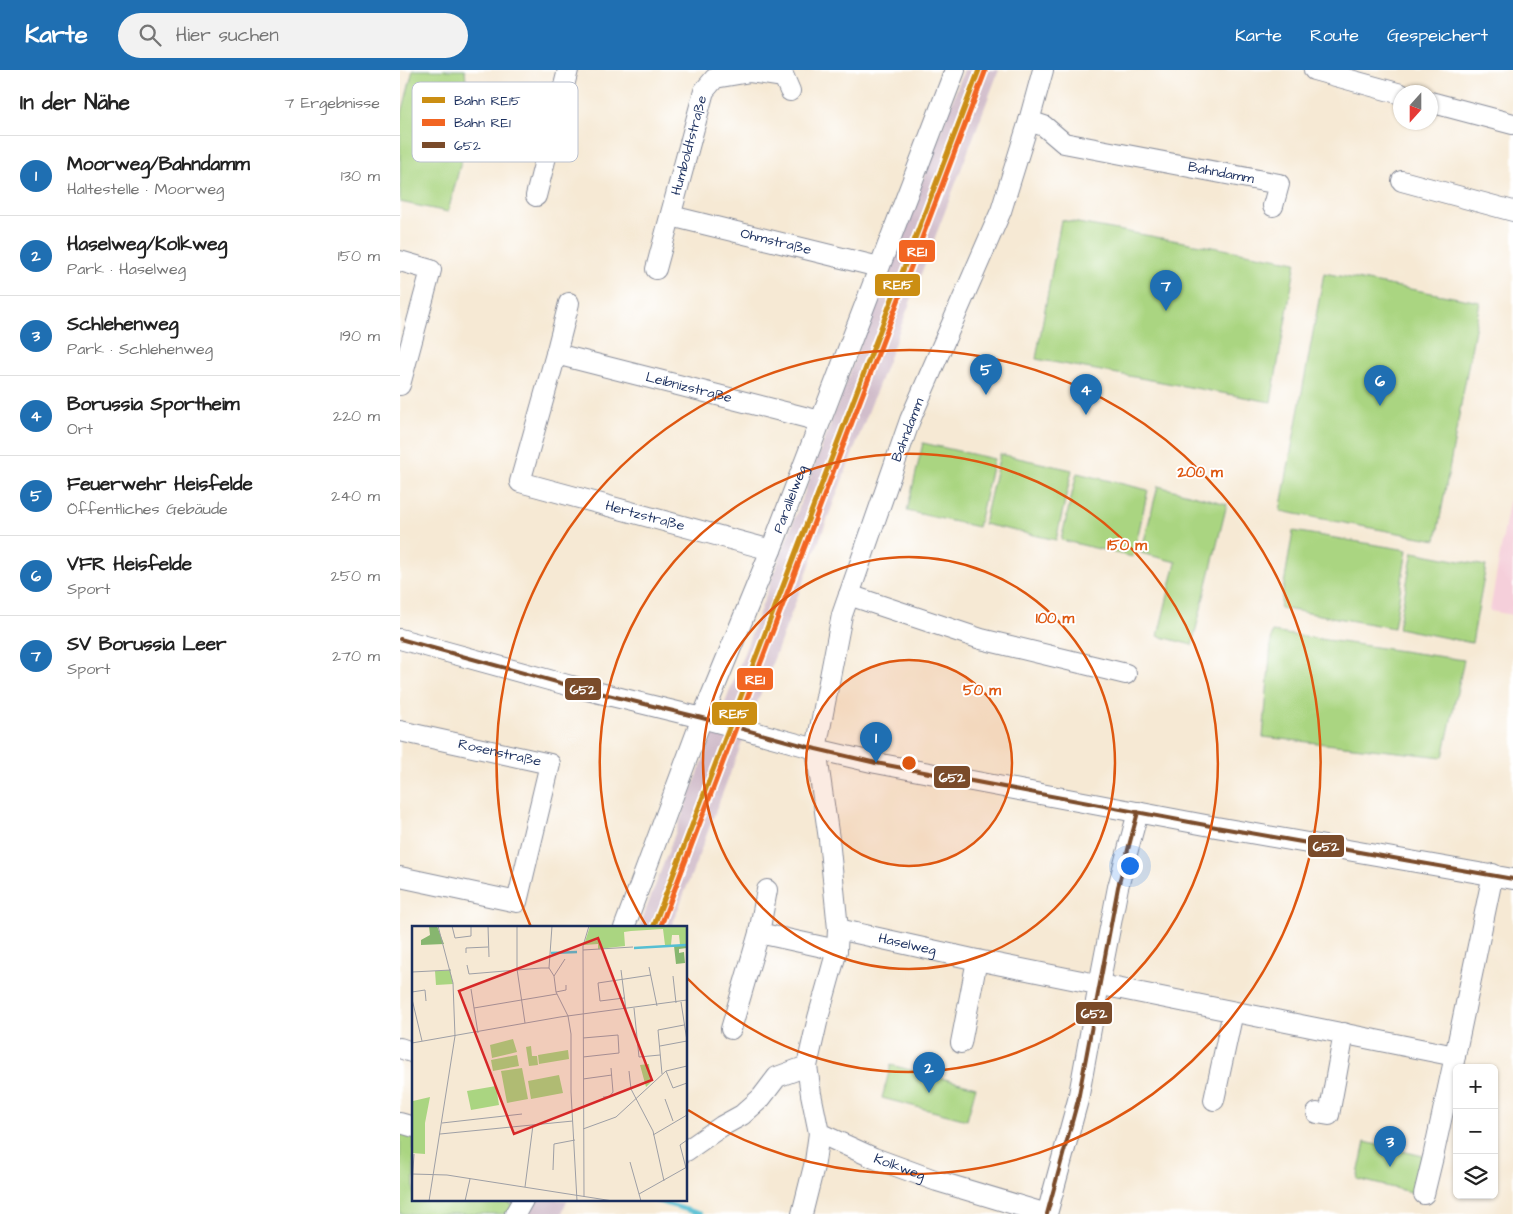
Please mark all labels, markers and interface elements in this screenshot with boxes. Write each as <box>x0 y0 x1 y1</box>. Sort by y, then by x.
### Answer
search box <box>118 13 468 58</box>
text: Karte <box>25 18 88 52</box>
icon: search <box>136 21 164 49</box>
text: Hier suchen <box>176 22 279 49</box>
text: Karte <box>1235 23 1282 48</box>
text: Route <box>1310 23 1359 48</box>
text: Gespeichert <box>1387 23 1488 48</box>
legend <box>412 82 578 162</box>
north arrow <box>1393 85 1438 130</box>
text: In der Nähe <box>20 88 130 117</box>
text: Bahn RE15 <box>454 91 521 111</box>
text: 7 Ergebnisse <box>284 92 380 114</box>
street label: Humboldtstraße <box>666 93 712 197</box>
text: Bahn RE1 <box>454 113 511 133</box>
text: 652 <box>454 136 481 156</box>
text: Moorweg/Bahndamm <box>67 151 250 178</box>
street label: Bahndamm <box>1186 157 1256 189</box>
text: 1 <box>35 165 37 187</box>
text: 130 m <box>341 165 380 187</box>
text: Haltestelle · Moorweg <box>67 178 224 200</box>
street label: Ohmstraße <box>738 223 814 260</box>
text: Haselweg/Kolkweg <box>67 231 227 258</box>
line badge: RE1 <box>898 239 936 263</box>
text: RE1 <box>907 242 927 262</box>
text: 2 <box>31 245 41 267</box>
text: 150 m <box>338 245 380 267</box>
text: Park · Haselweg <box>67 258 186 280</box>
pin: 7 <box>1150 270 1182 311</box>
line badge: RE15 <box>874 273 921 297</box>
text: RE15 <box>883 275 914 295</box>
text: Schlehenweg <box>67 311 179 338</box>
text: 3 <box>32 325 40 347</box>
text: 190 m <box>340 325 380 347</box>
text: Park · Schlehenweg <box>67 338 213 360</box>
pin: 5 <box>970 354 1002 395</box>
pin: 6 <box>1364 365 1396 406</box>
street label: Leibnizstraße <box>643 367 735 408</box>
pin: 4 <box>1070 374 1102 415</box>
text: Borussia Sportheim <box>67 391 240 418</box>
street label: Bahndamm <box>887 395 929 465</box>
text: 4 <box>31 405 41 427</box>
text: 220 m <box>333 405 380 427</box>
text: Ort <box>67 418 93 440</box>
street label: Parallelweg <box>768 462 813 536</box>
text: 200 m <box>1176 462 1223 483</box>
text: Feuerwehr Heisfelde <box>67 471 253 498</box>
text: 5 <box>30 485 42 507</box>
text: 240 m <box>331 485 380 507</box>
street label: Hertzstraße <box>603 496 687 536</box>
text: Öffentliches Gebäude <box>67 498 228 520</box>
text: 150 m <box>1107 535 1147 556</box>
text: VFR Heisfelde <box>67 551 192 578</box>
text: 6 <box>31 565 41 587</box>
text: 250 m <box>331 565 380 587</box>
text: Sport <box>67 578 110 600</box>
text: 100 m <box>1036 608 1075 629</box>
text: SV Borussia Leer <box>67 631 226 658</box>
text: 7 <box>31 645 41 667</box>
text: 270 m <box>332 645 380 667</box>
text: Sport <box>67 658 110 680</box>
line badge: RE1 <box>736 667 774 691</box>
text: RE1 <box>745 670 765 690</box>
line badge: 652 <box>564 677 602 701</box>
text: 652 <box>570 680 597 700</box>
text: 50 m <box>963 680 1001 701</box>
line badge: RE15 <box>711 701 758 726</box>
text: RE15 <box>719 704 750 724</box>
pin: 1 <box>860 722 892 763</box>
street label: Rosenstraße <box>456 734 543 772</box>
centre of rings <box>900 754 918 772</box>
line badge: 652 <box>933 765 971 789</box>
text: 652 <box>939 768 966 788</box>
line badge: 652 <box>1307 834 1345 858</box>
text: 652 <box>1313 837 1340 857</box>
your location <box>1117 853 1143 879</box>
inset map <box>412 926 688 1202</box>
street label: Haselweg <box>877 928 938 961</box>
line badge: 652 <box>1075 1001 1113 1025</box>
text: 652 <box>1081 1004 1108 1024</box>
pin: 2 <box>913 1052 945 1093</box>
map controls <box>1453 1064 1498 1199</box>
button: + <box>1453 1064 1498 1109</box>
button: − <box>1453 1109 1498 1154</box>
pin: 3 <box>1374 1126 1406 1167</box>
street label: Kolkweg <box>871 1149 928 1186</box>
button: layers <box>1453 1154 1498 1199</box>

